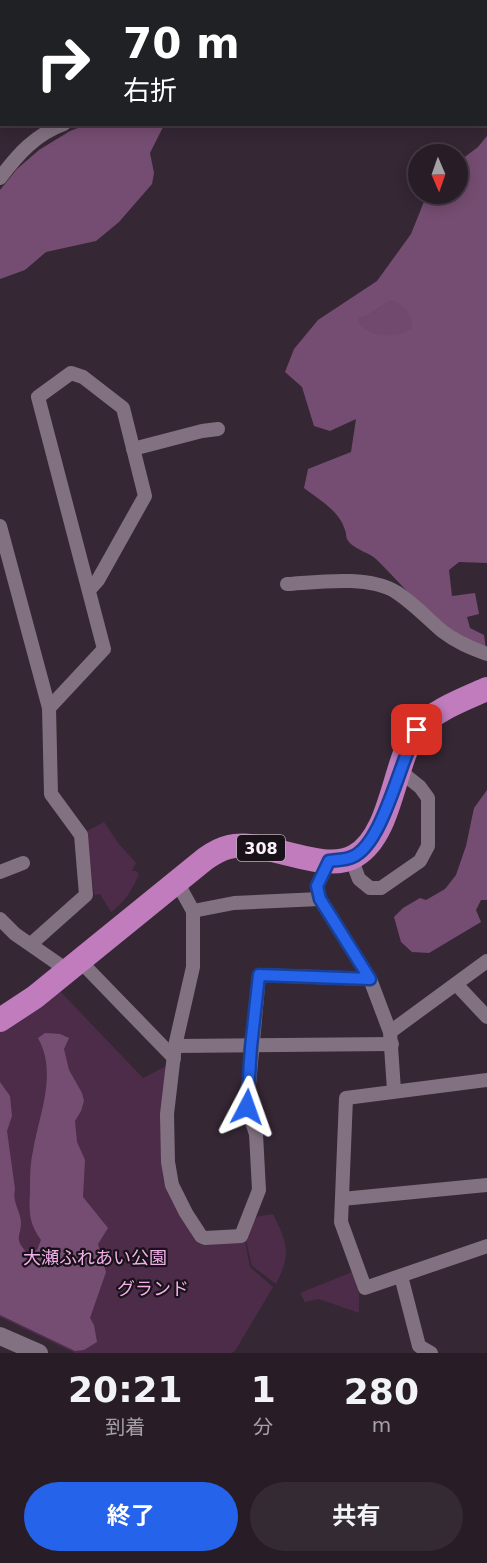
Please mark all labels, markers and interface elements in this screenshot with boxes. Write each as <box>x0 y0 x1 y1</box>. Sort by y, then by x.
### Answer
text: 70 m <box>123 19 240 68</box>
icon: right <box>24 24 102 102</box>
text: 右折 <box>123 75 177 106</box>
north arrow <box>408 144 468 204</box>
map controls <box>408 144 468 204</box>
pin <box>391 704 442 755</box>
icon: arrive <box>400 713 433 746</box>
road number: 308 <box>237 835 285 861</box>
position arrow <box>215 1075 279 1139</box>
park label: 大瀬ふれあい公園 <box>23 1247 167 1268</box>
park label: グランド <box>117 1278 189 1299</box>
text: 20:21 <box>68 1369 183 1410</box>
text: 1 <box>251 1369 276 1410</box>
text: 280 <box>344 1371 419 1412</box>
text: m <box>372 1413 391 1437</box>
text: 到着 <box>105 1415 145 1439</box>
text: 分 <box>253 1415 273 1439</box>
button: 終了 <box>24 1482 238 1551</box>
button: 共有 <box>250 1482 463 1551</box>

